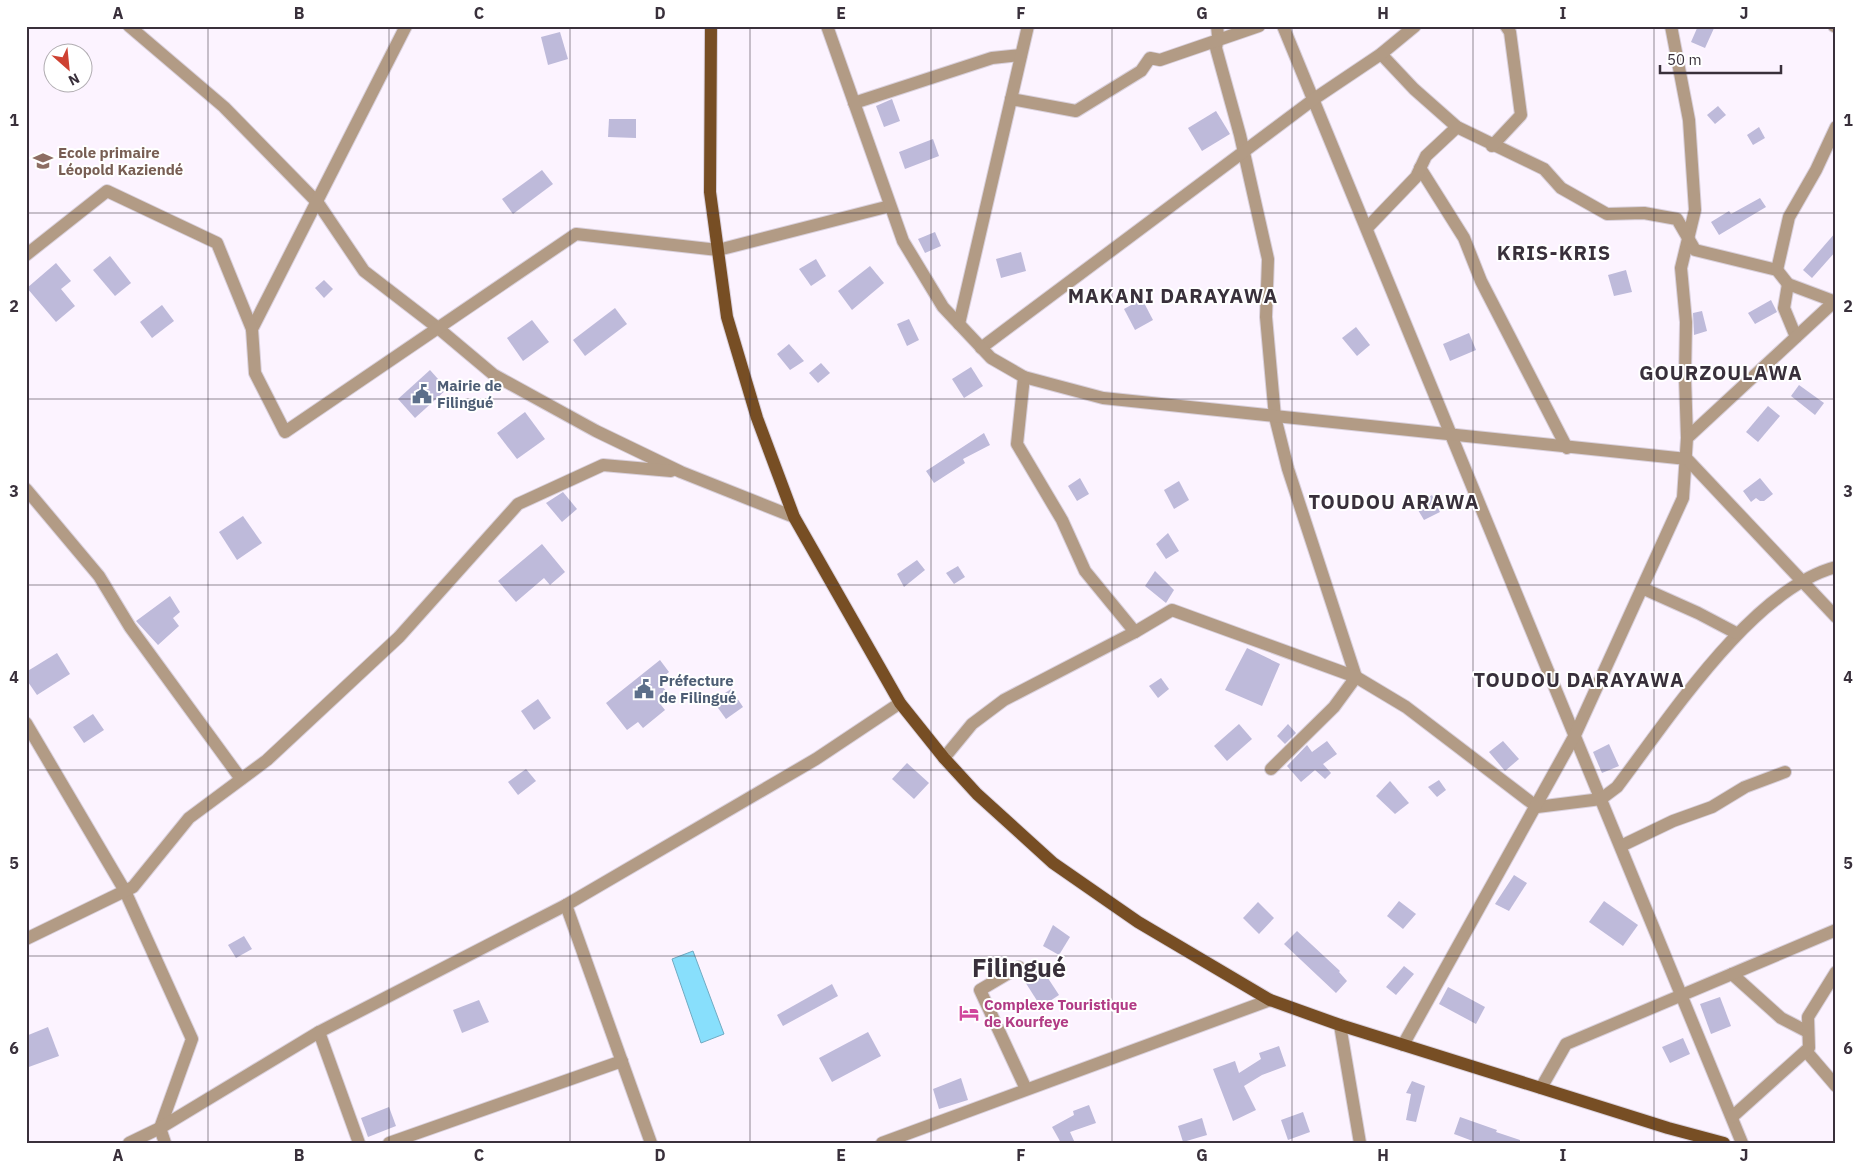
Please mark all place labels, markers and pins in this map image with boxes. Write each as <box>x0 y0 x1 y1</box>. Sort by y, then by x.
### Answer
place label: Ecole primaire Léopold Kaziendé <box>58 143 183 179</box>
school or university icon: Ecole primaire Léopold Kaziendé <box>32 150 54 172</box>
place label: Mairie de Filingué <box>437 376 502 412</box>
public building icon: Mairie de Filingué <box>411 383 433 405</box>
place label: Préfecture de Filingué <box>659 671 737 707</box>
public building icon: Préfecture de Filingué <box>633 678 655 700</box>
place label: Complexe Touristique de Kourfeye <box>984 995 1137 1031</box>
hotel icon: Complexe Touristique de Kourfeye <box>958 1002 980 1024</box>

